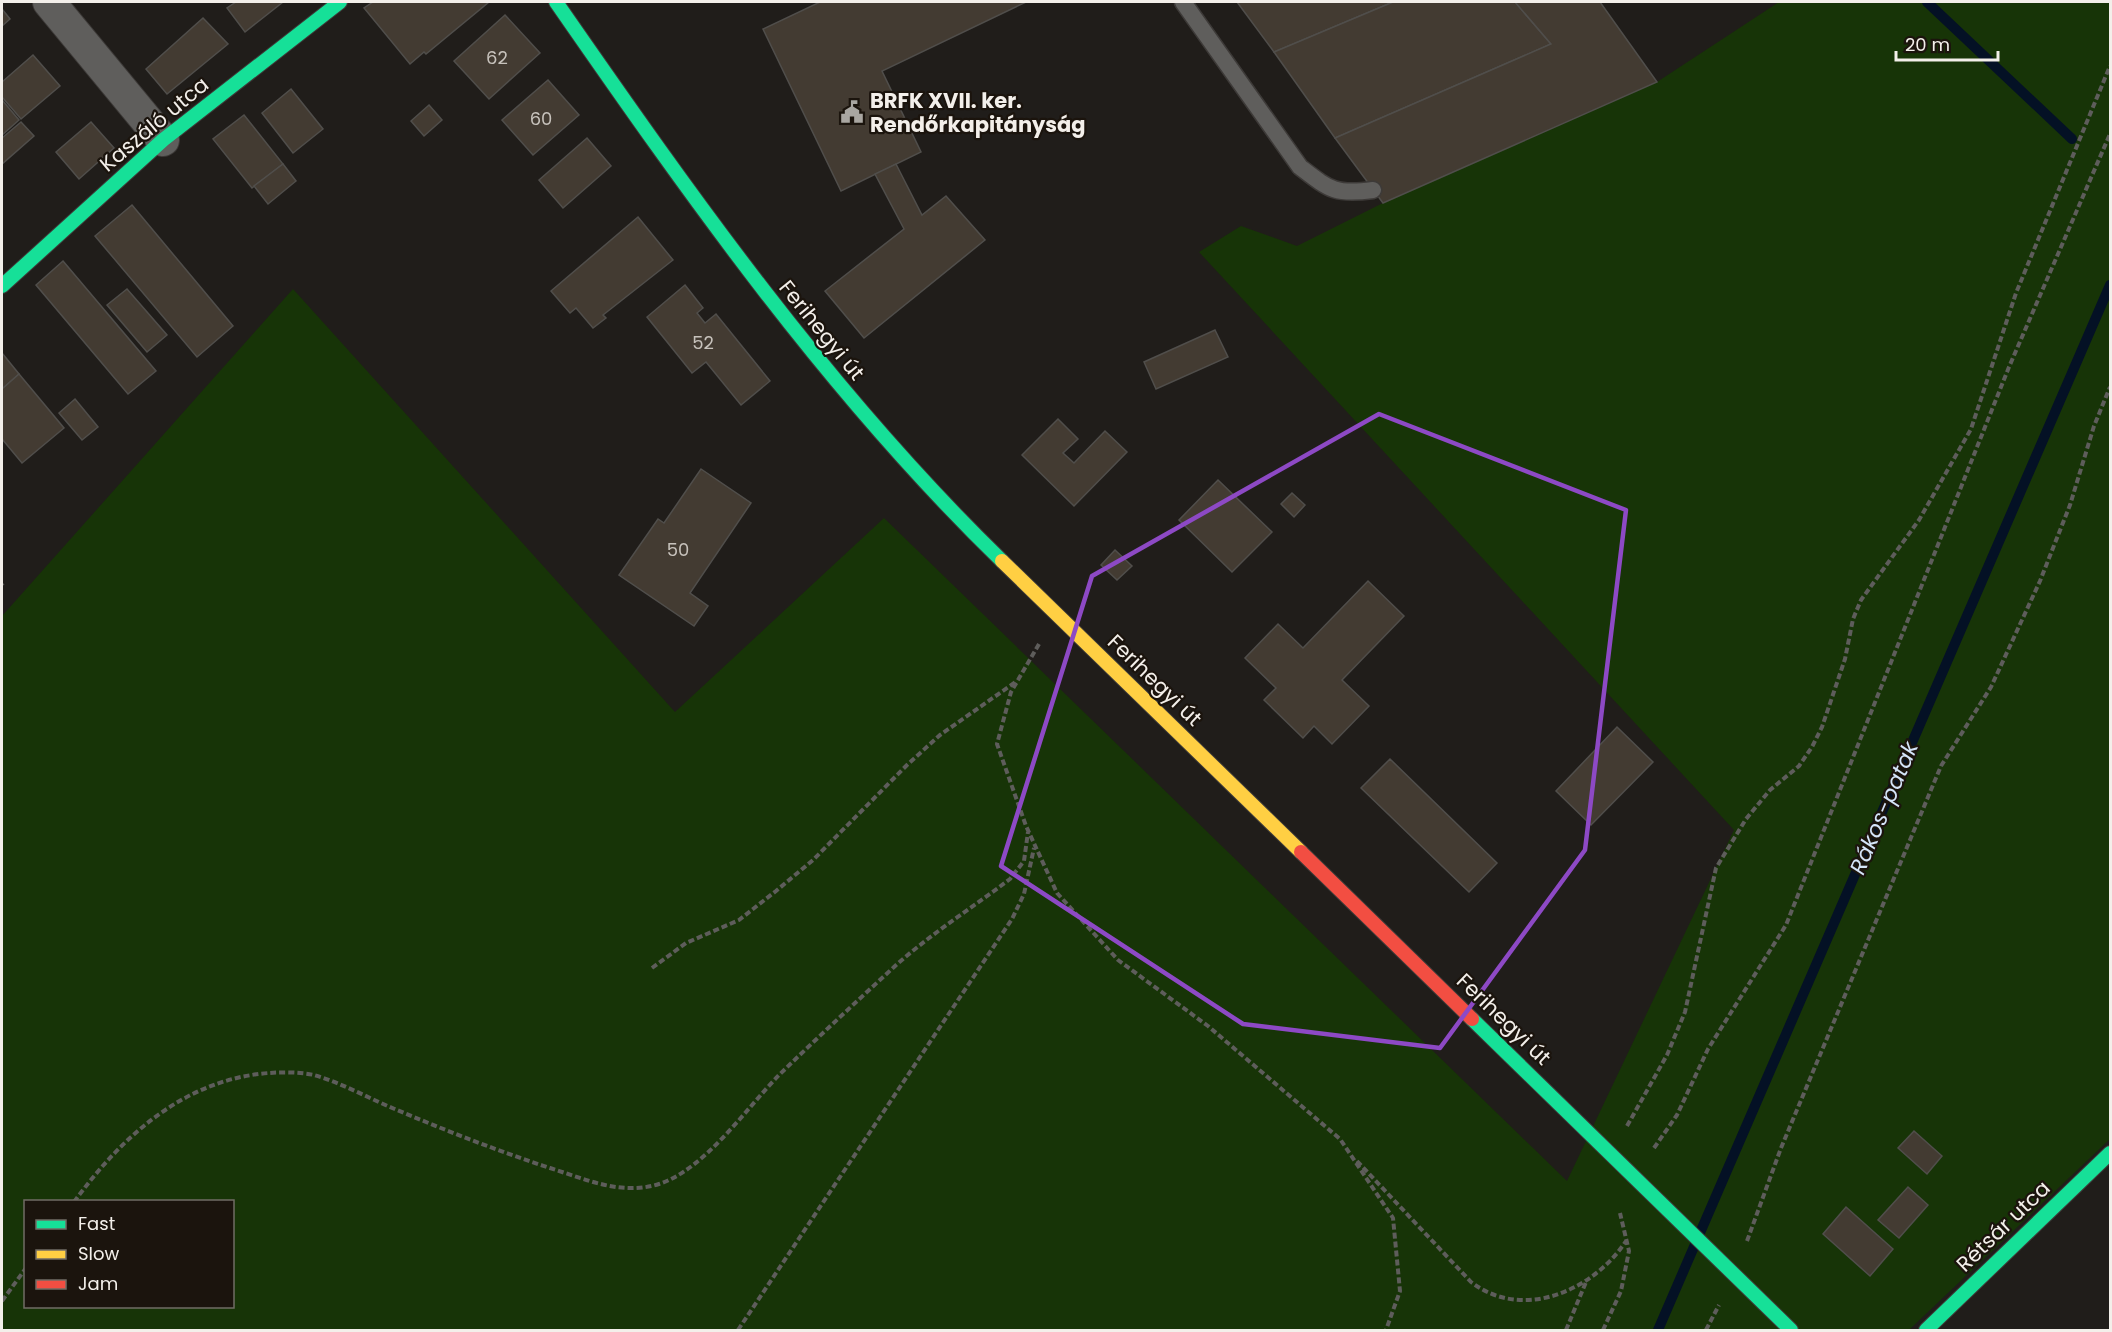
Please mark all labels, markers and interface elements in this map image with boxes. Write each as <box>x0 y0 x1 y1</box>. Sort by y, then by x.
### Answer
scale bar <box>1896 24 1998 62</box>
text: 20 m <box>1905 32 1950 57</box>
house number: 62 <box>486 45 508 70</box>
street label: Kaszáló utca <box>93 70 215 178</box>
place label: BRFK XVII. ker. Rendőrkapitányság <box>870 86 1086 139</box>
public building icon: BRFK XVII. ker. Rendőrkapitányság <box>839 99 865 125</box>
house number: 60 <box>530 106 552 131</box>
street label: Ferihegyi út <box>773 274 871 386</box>
house number: 52 <box>692 330 714 355</box>
house number: 50 <box>667 537 689 562</box>
street label: Ferihegyi út <box>1101 628 1209 732</box>
water label: Rákos-patak <box>1842 735 1927 879</box>
street label: Ferihegyi út <box>1450 967 1558 1071</box>
street label: Rétsár utca <box>1950 1174 2056 1278</box>
legend <box>24 1200 234 1308</box>
text: Fast <box>78 1211 115 1236</box>
text: Slow <box>78 1241 120 1266</box>
text: Jam <box>78 1271 118 1296</box>

